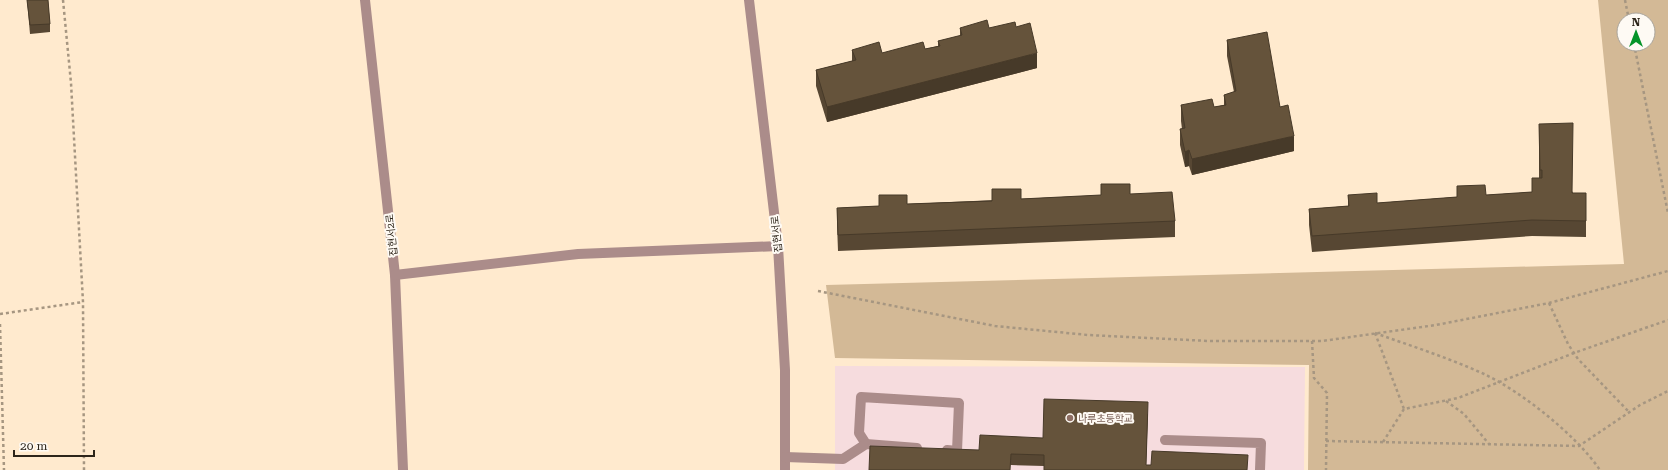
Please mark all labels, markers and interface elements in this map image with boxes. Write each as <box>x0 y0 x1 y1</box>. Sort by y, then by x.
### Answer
north arrow <box>1616 12 1656 52</box>
text: N <box>1632 16 1641 29</box>
street label: 집현서2로 <box>384 213 399 257</box>
street label: 집현서로 <box>769 215 784 253</box>
marker: 나루초등학교 <box>1065 413 1075 423</box>
place label: 나루초등학교 <box>1078 413 1133 424</box>
scale bar <box>14 432 94 458</box>
text: 20 m <box>20 439 47 453</box>

